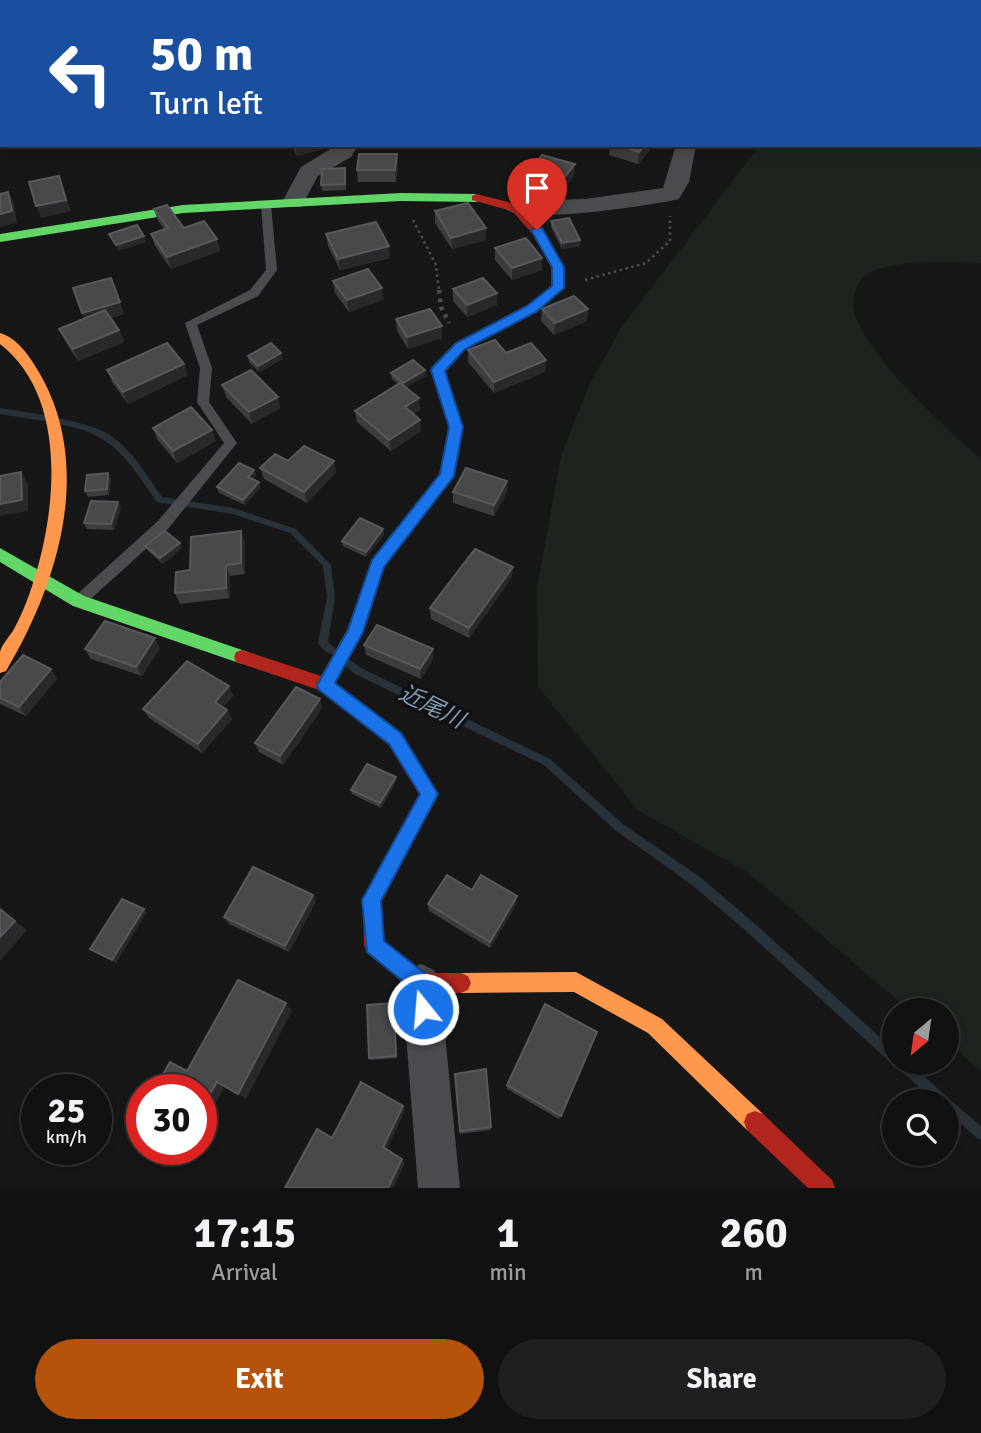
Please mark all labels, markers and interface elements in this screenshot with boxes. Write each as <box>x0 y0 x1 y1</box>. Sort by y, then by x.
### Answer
text: 50 m <box>150 24 253 84</box>
icon: left <box>35 28 126 119</box>
text: Turn left <box>150 84 263 123</box>
pin <box>507 158 567 230</box>
icon: arrive <box>518 169 556 207</box>
water label: 近尾川 <box>394 678 472 736</box>
position arrow <box>386 972 460 1046</box>
north arrow <box>882 998 959 1074</box>
map controls <box>882 998 959 1166</box>
speed limit sign: 30 <box>126 1074 217 1165</box>
text: 25 <box>48 1089 85 1132</box>
button: search <box>882 1089 959 1166</box>
text: km/h <box>46 1126 87 1148</box>
text: 17:15 <box>193 1208 296 1259</box>
text: 1 <box>497 1208 519 1259</box>
text: 260 <box>720 1208 788 1259</box>
text: Arrival <box>212 1258 278 1287</box>
text: min <box>489 1258 527 1287</box>
text: m <box>745 1258 763 1287</box>
button: Exit <box>35 1339 484 1419</box>
button: Share <box>498 1339 946 1419</box>

